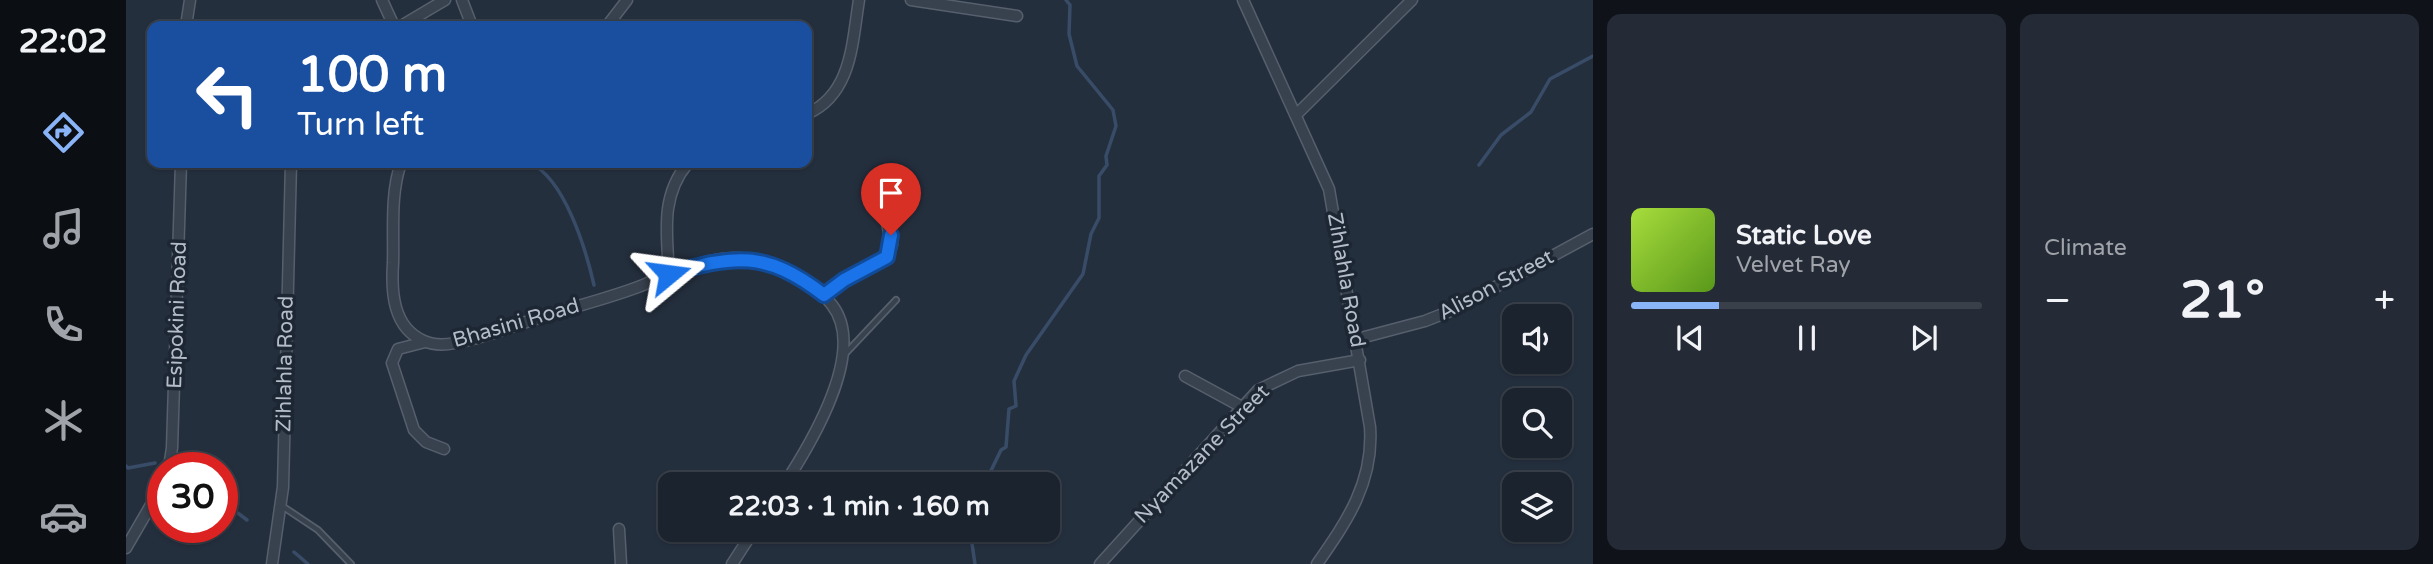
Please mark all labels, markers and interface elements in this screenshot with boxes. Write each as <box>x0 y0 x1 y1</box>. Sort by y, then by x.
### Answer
text: 22:02 <box>19 23 107 61</box>
text: 100 m <box>297 46 447 105</box>
icon: left <box>182 49 273 140</box>
text: Turn left <box>297 106 424 144</box>
icon: directions <box>39 108 88 157</box>
pin <box>861 163 921 235</box>
icon: arrive <box>872 174 910 212</box>
icon: music <box>39 204 88 253</box>
street label: Zihlahla Road <box>1322 211 1370 349</box>
text: Static Love <box>1736 220 1872 251</box>
text: Climate <box>2044 234 2127 262</box>
position arrow <box>632 237 706 311</box>
street label: Esipokini Road <box>162 241 192 389</box>
street label: Alison Street <box>1434 244 1558 326</box>
text: Velvet Ray <box>1736 251 1851 279</box>
text: 21° <box>2180 269 2265 332</box>
text: − <box>2044 278 2071 324</box>
text: + <box>2374 278 2395 324</box>
street label: Bhasini Road <box>450 293 582 353</box>
street label: Zihlahla Road <box>271 296 299 432</box>
icon: phone <box>39 300 88 349</box>
map controls <box>1502 304 1572 542</box>
button: sound <box>1502 304 1572 374</box>
icon: previous <box>1671 319 1709 357</box>
icon: pause <box>1788 319 1826 357</box>
icon: next <box>1905 319 1943 357</box>
street label: Nyamazane Street <box>1129 379 1275 529</box>
button: search <box>1502 388 1572 458</box>
icon: climate <box>39 396 88 445</box>
speed limit sign: 30 <box>147 452 238 543</box>
button: layers <box>1502 472 1572 542</box>
text: 22:03 · 1 min · 160 m <box>728 491 990 522</box>
icon: car <box>39 492 88 541</box>

